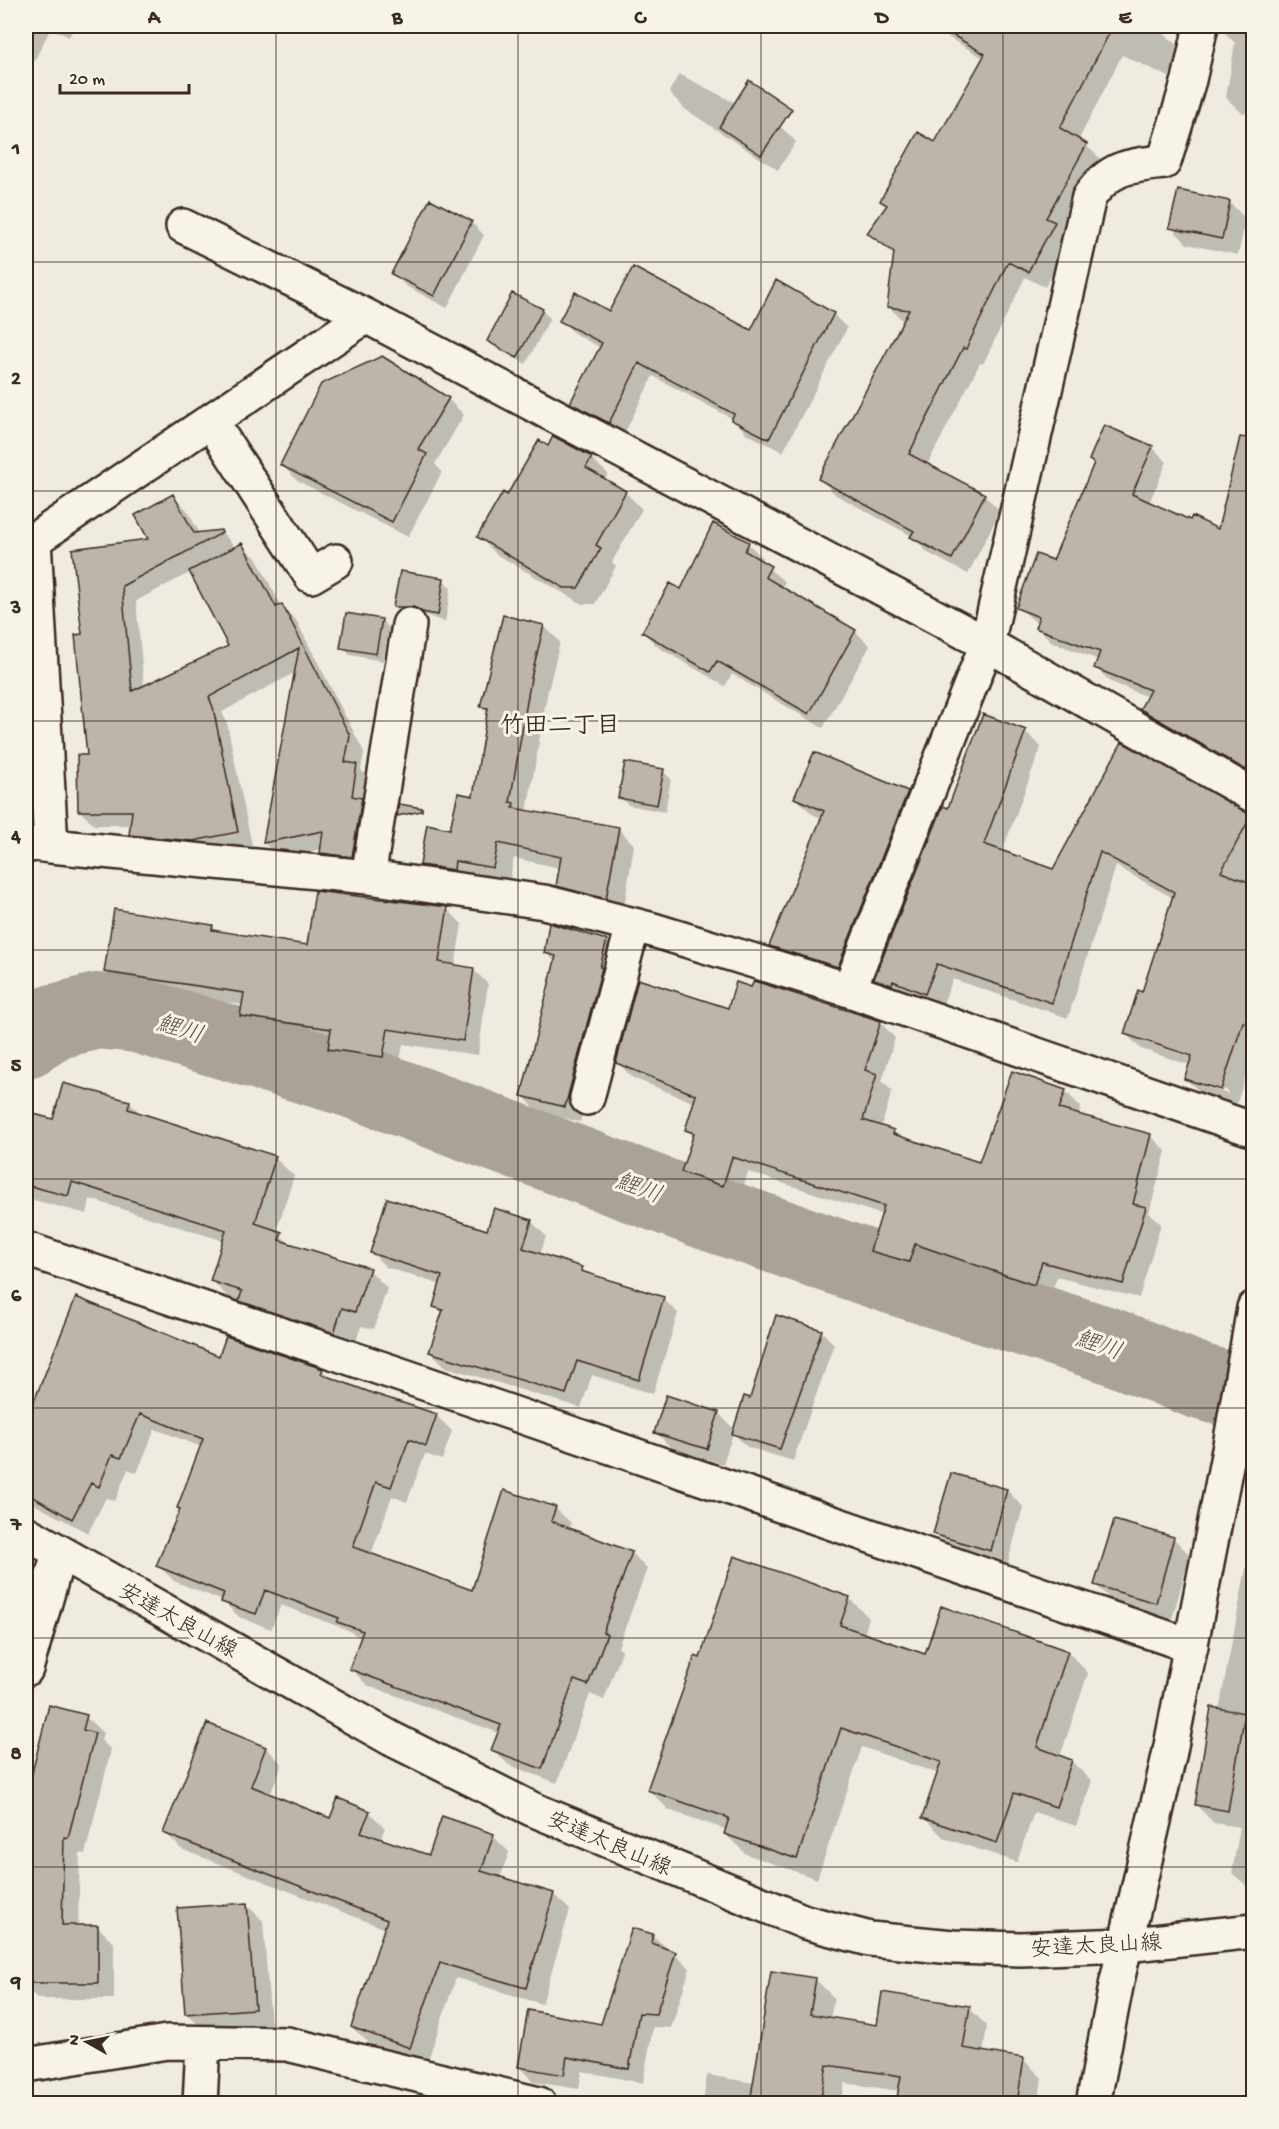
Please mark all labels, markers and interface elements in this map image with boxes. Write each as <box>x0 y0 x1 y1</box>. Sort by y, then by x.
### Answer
text: A <box>147 8 162 31</box>
text: B <box>391 8 403 31</box>
text: C <box>634 8 648 31</box>
text: D <box>873 8 889 31</box>
text: E <box>1119 8 1133 31</box>
scale bar <box>60 57 189 95</box>
text: 20 m <box>69 70 105 91</box>
text: 1 <box>11 139 20 162</box>
text: 2 <box>11 369 21 392</box>
text: 3 <box>10 598 21 621</box>
district label: 竹田二丁目 <box>500 713 620 742</box>
text: 4 <box>10 827 21 850</box>
water label: 鯉川 <box>152 1010 206 1052</box>
text: 5 <box>11 1056 22 1079</box>
water label: 鯉川 <box>610 1168 665 1212</box>
text: 6 <box>11 1286 22 1309</box>
water label: 鯉川 <box>1070 1326 1125 1369</box>
text: 7 <box>10 1515 23 1538</box>
street label: 安達太良山線 <box>113 1578 242 1666</box>
text: 8 <box>11 1744 22 1767</box>
street label: 安達太良山線 <box>543 1807 675 1883</box>
street label: 安達太良山線 <box>1030 1931 1163 1964</box>
text: 9 <box>10 1973 21 1996</box>
north arrow <box>57 2012 117 2072</box>
text: N <box>65 2033 86 2047</box>

